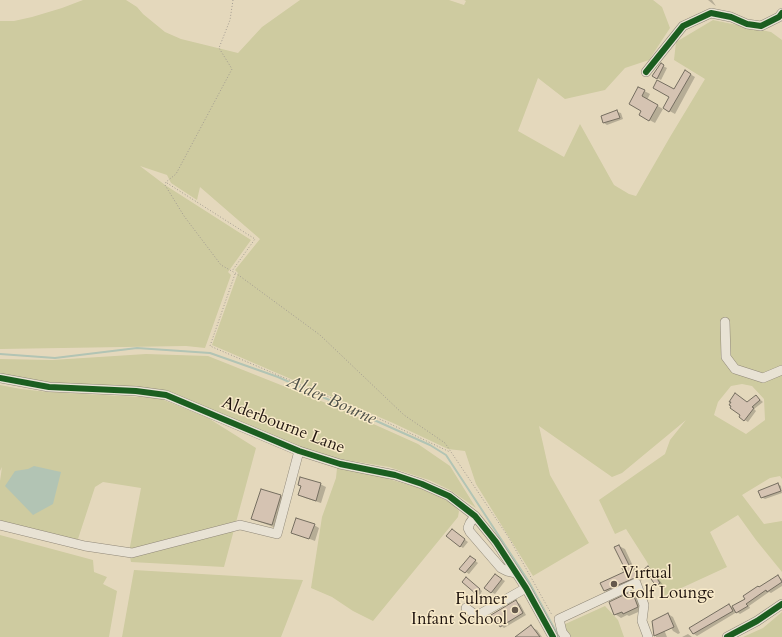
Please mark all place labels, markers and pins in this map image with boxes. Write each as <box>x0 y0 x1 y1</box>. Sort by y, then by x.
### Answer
place label: Virtual Golf Lounge <box>622 564 714 604</box>
marker: Virtual Golf Lounge <box>609 579 619 589</box>
place label: Fulmer Infant School <box>411 590 507 630</box>
marker: Fulmer Infant School <box>510 605 520 615</box>

